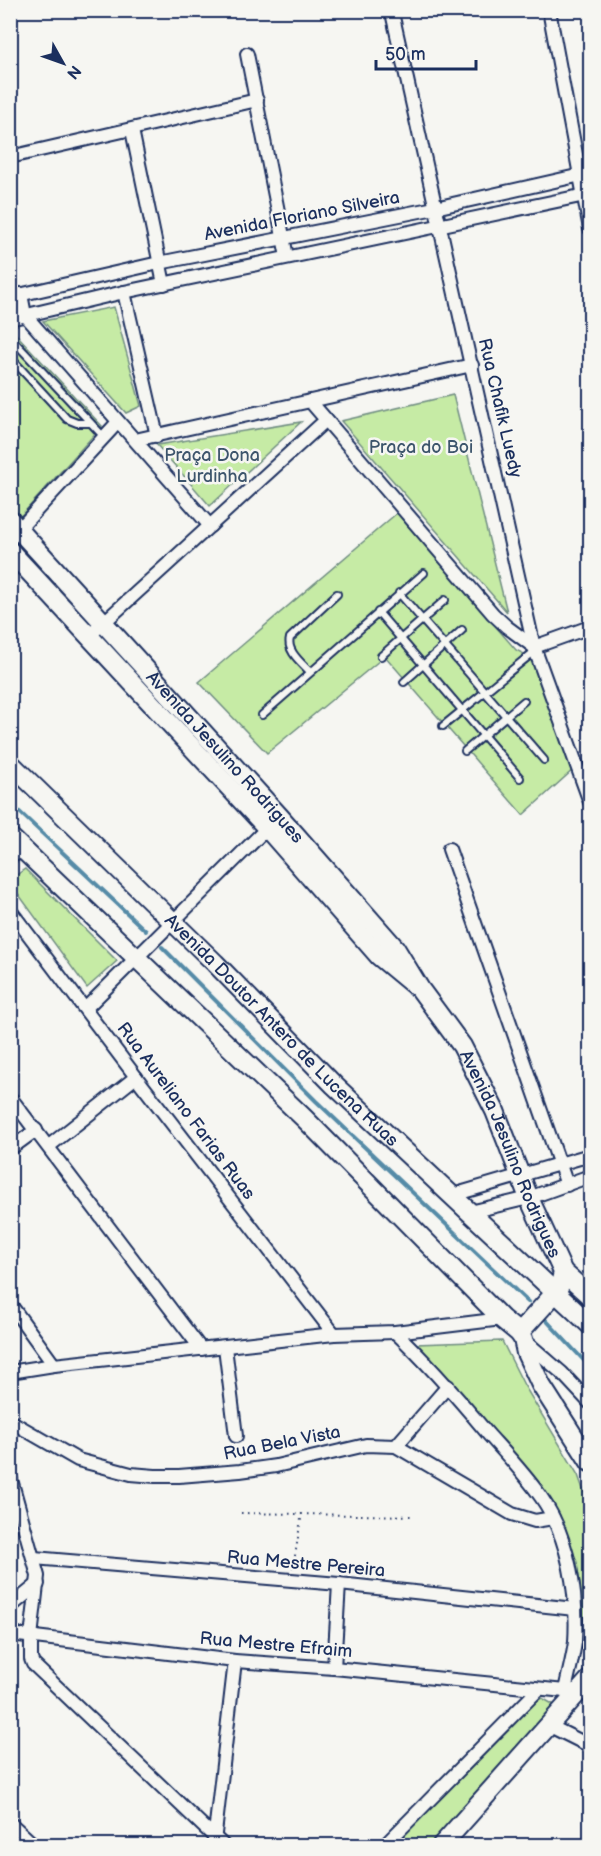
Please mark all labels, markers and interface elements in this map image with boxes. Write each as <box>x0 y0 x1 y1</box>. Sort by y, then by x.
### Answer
north arrow <box>33 33 93 93</box>
scale bar <box>376 33 476 71</box>
text: 50 m <box>385 44 426 65</box>
text: N <box>62 61 84 82</box>
street label: Avenida Floriano Silveira <box>202 187 402 245</box>
street label: Rua Chafik Luedy <box>474 336 526 481</box>
park label: Praça do Boi <box>369 437 473 458</box>
park label: Praça Dona Lurdinha <box>164 445 260 487</box>
street label: Avenida Jesulino Rodrigues <box>142 667 308 847</box>
street label: Avenida Doutor Antero de Lucena Ruas <box>161 910 403 1151</box>
street label: Rua Aureliano Farias Ruas <box>113 1018 259 1204</box>
street label: Avenida Jesulino Rodrigues <box>455 1047 566 1261</box>
street label: Rua Bela Vista <box>222 1421 342 1465</box>
street label: Rua Mestre Pereira <box>226 1547 386 1581</box>
street label: Rua Mestre Efraim <box>199 1628 353 1662</box>

